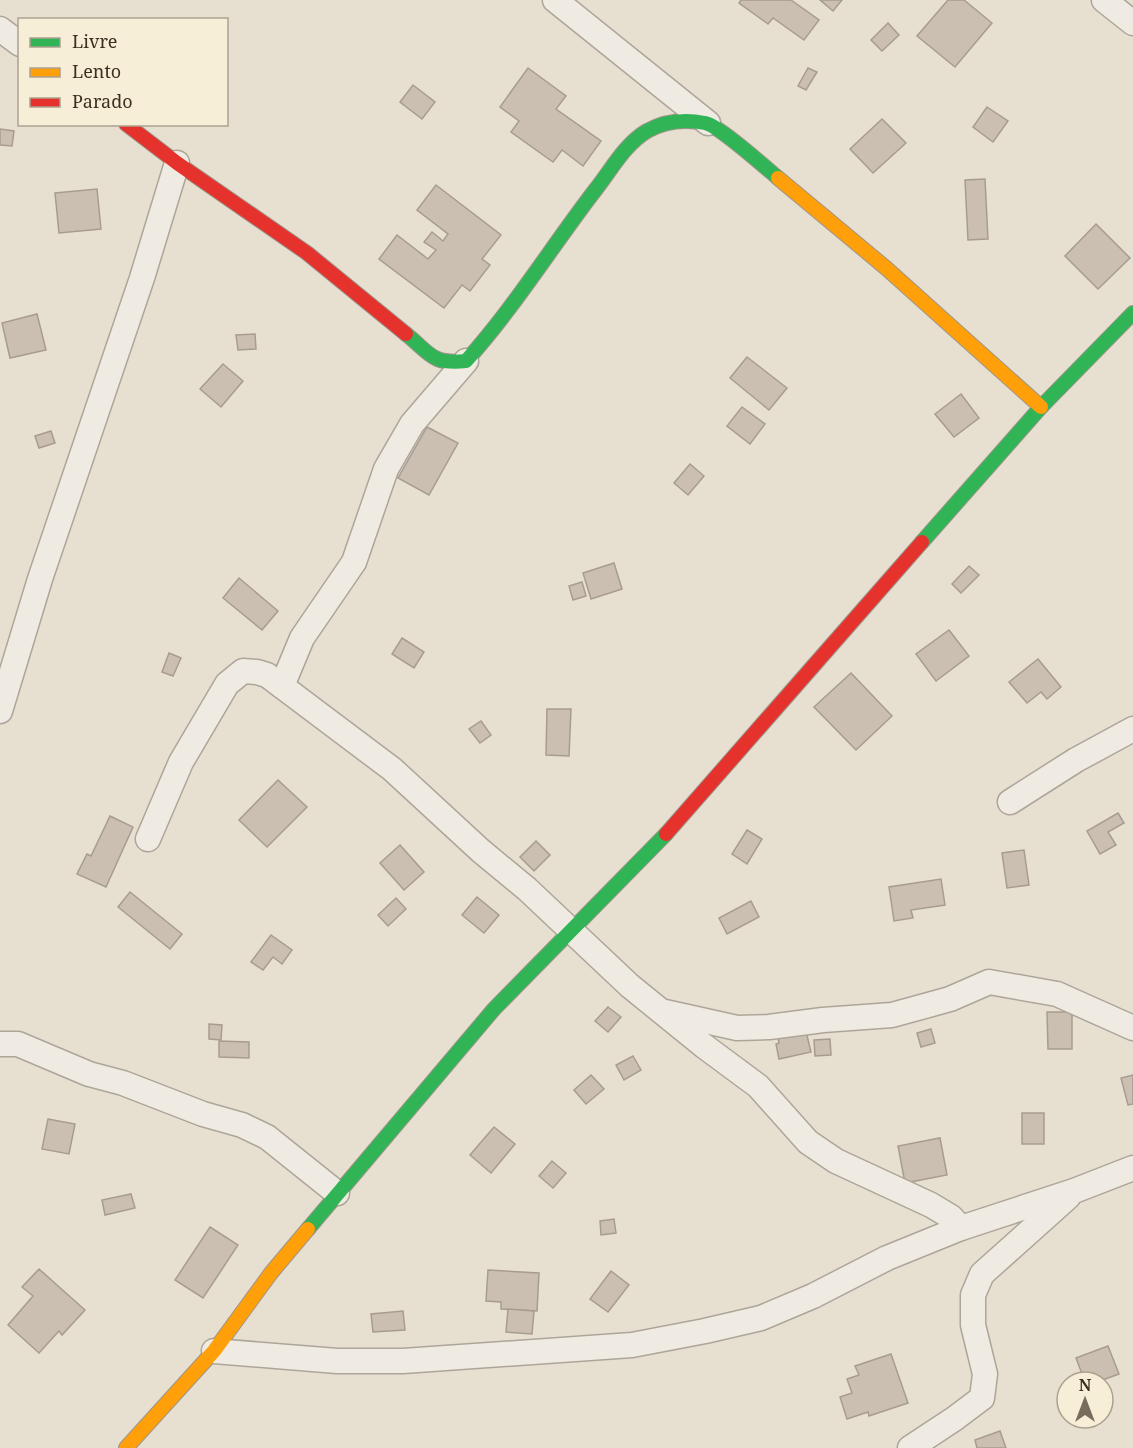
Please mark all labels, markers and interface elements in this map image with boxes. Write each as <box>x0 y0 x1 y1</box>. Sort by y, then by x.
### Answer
legend <box>18 18 228 126</box>
text: Livre <box>72 29 118 53</box>
text: Lento <box>72 59 121 83</box>
text: Parado <box>72 89 133 113</box>
north arrow <box>1055 1370 1115 1430</box>
text: N <box>1079 1374 1092 1396</box>

